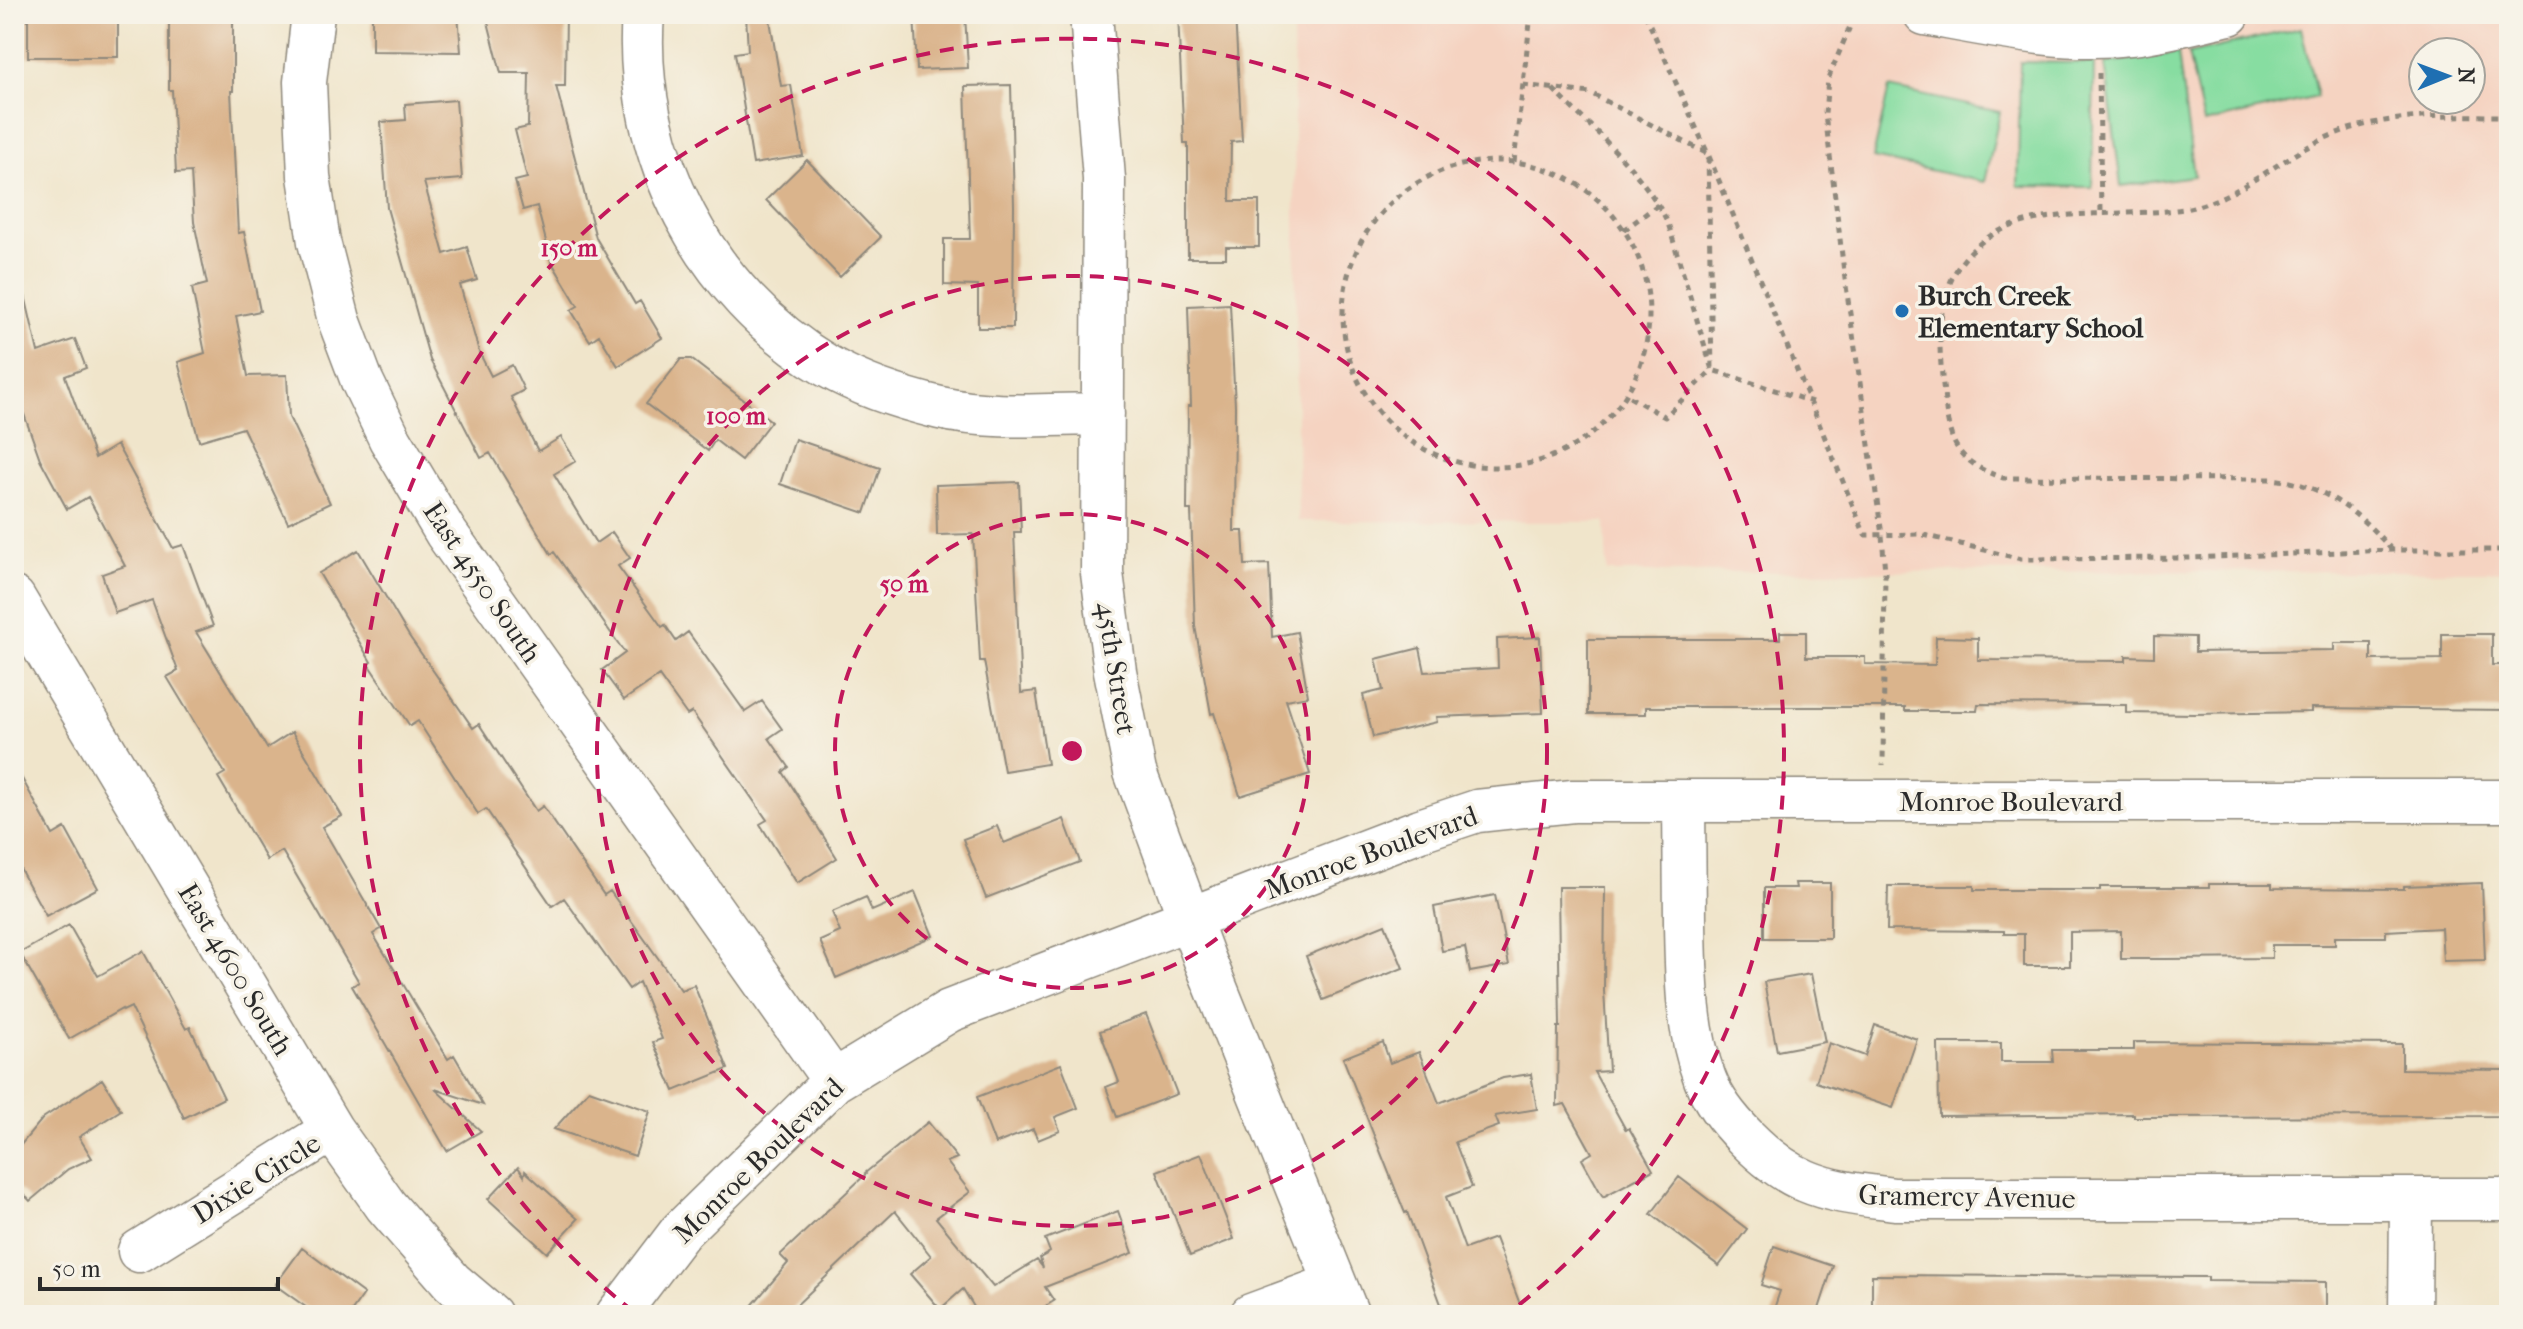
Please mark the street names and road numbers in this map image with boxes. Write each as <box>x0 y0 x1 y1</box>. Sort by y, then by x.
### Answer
street label: East 4550 South <box>416 495 549 669</box>
street label: 45th Street <box>1090 600 1143 737</box>
street label: Monroe Boulevard <box>1899 785 2124 818</box>
street label: Monroe Boulevard <box>1260 798 1483 906</box>
street label: East 4600 South <box>171 877 300 1061</box>
street label: Monroe Boulevard <box>666 1070 851 1250</box>
street label: Dixie Circle <box>186 1126 326 1231</box>
street label: Gramercy Avenue <box>1858 1178 2076 1215</box>

